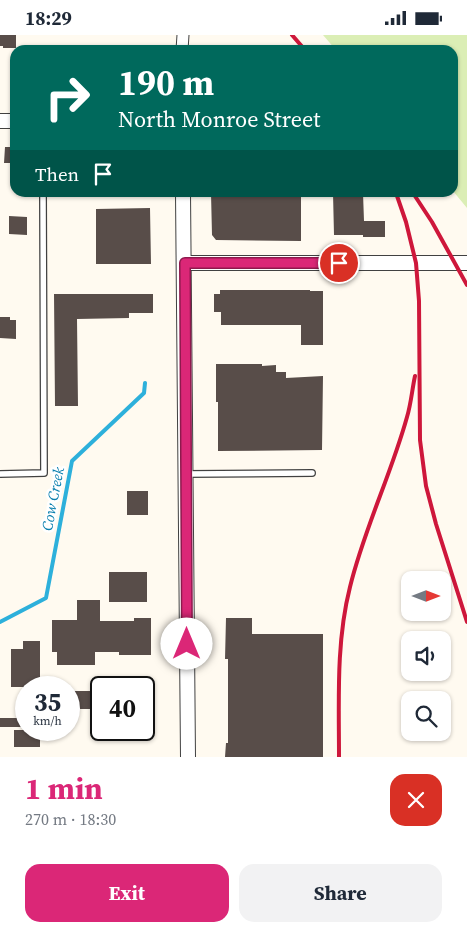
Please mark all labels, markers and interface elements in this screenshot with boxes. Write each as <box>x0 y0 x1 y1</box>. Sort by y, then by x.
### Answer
text: 18:29 <box>25 5 72 31</box>
text: 190 m <box>118 59 214 107</box>
icon: right <box>35 65 100 130</box>
text: North Monroe Street <box>118 104 320 134</box>
icon: arrive <box>89 160 117 188</box>
text: Then <box>35 161 79 187</box>
pin <box>318 242 360 284</box>
icon: arrive <box>325 249 353 277</box>
water label: Cow Creek <box>36 464 69 532</box>
north arrow <box>401 571 451 621</box>
map controls <box>401 571 451 741</box>
position arrow <box>160 617 212 669</box>
button: sound <box>401 631 451 681</box>
speed limit sign: 40 <box>90 676 155 741</box>
text: 35 <box>34 685 61 719</box>
button: search <box>401 691 451 741</box>
text: km/h <box>33 713 62 729</box>
text: 1 min <box>25 768 103 809</box>
button: close <box>390 774 442 826</box>
text: 270 m · 18:30 <box>25 808 116 830</box>
button: Exit <box>25 864 229 922</box>
button: Share <box>239 864 442 922</box>

